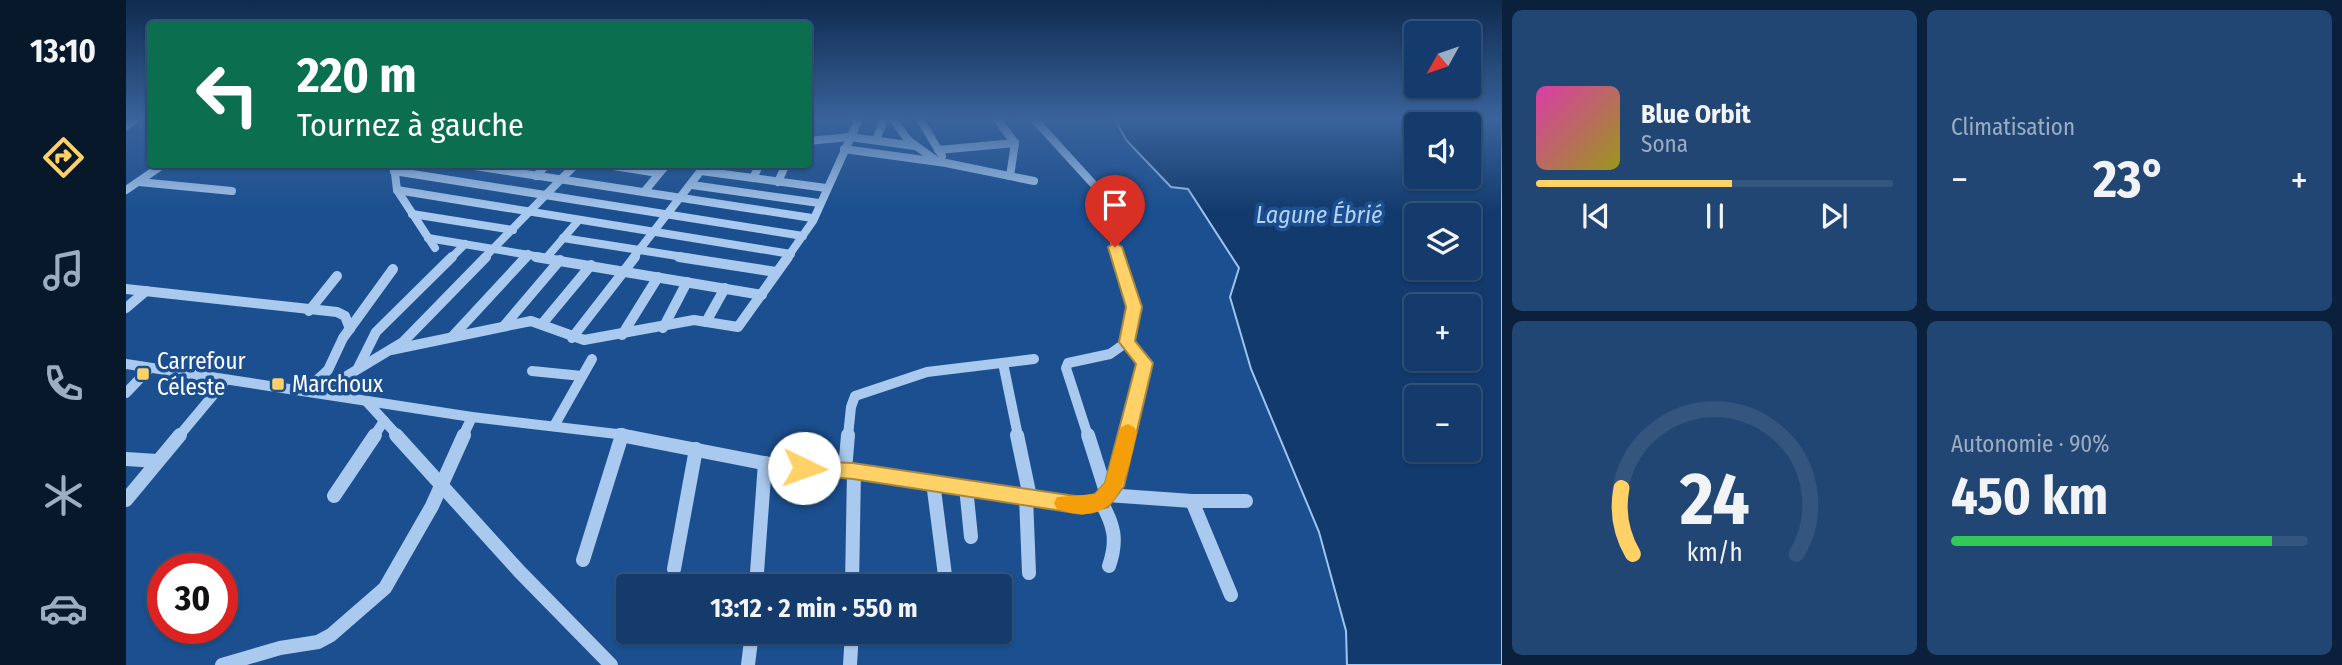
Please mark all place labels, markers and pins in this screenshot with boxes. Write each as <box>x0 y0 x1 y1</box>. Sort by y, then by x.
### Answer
pin <box>1085 175 1145 247</box>
place label: Carrefour Céleste <box>157 347 245 401</box>
marker: Carrefour Céleste <box>135 366 151 382</box>
place label: Marchoux <box>292 370 383 398</box>
marker: Marchoux <box>270 376 286 392</box>

